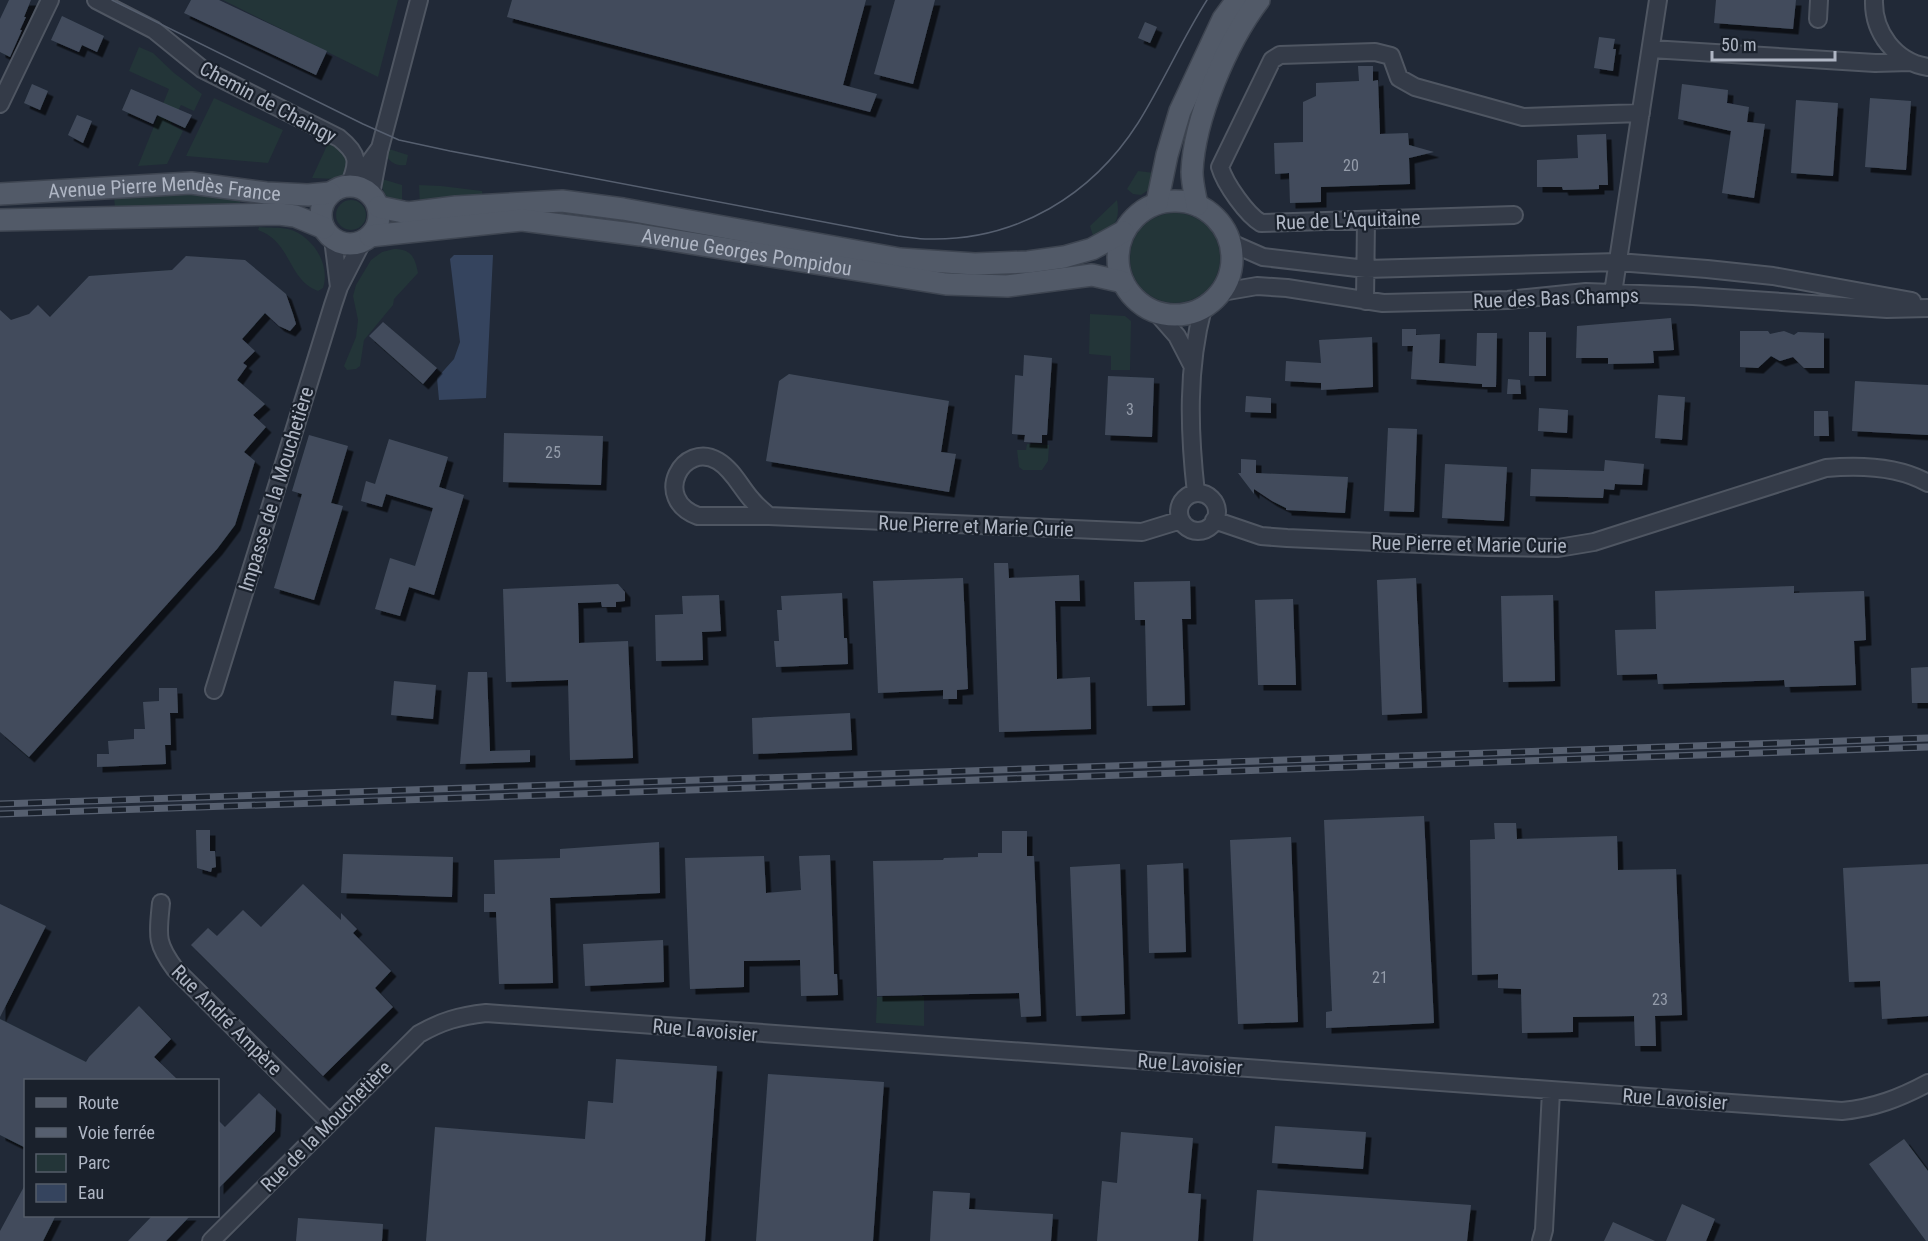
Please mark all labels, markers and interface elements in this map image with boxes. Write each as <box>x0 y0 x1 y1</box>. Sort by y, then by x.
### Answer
scale bar <box>1712 24 1835 62</box>
text: 50 m <box>1721 34 1756 55</box>
street label: Chemin de Chaingy <box>196 56 340 148</box>
house number: 20 <box>1343 156 1359 175</box>
street label: Avenue Pierre Mendès France <box>48 171 281 206</box>
street label: Rue de L'Aquitaine <box>1275 205 1421 235</box>
street label: Avenue Georges Pompidou <box>640 223 854 281</box>
street label: Rue des Bas Champs <box>1473 283 1639 313</box>
street label: Impasse de la Mouchetière <box>233 384 319 594</box>
house number: 3 <box>1126 400 1134 419</box>
house number: 25 <box>545 443 561 462</box>
street label: Rue Pierre et Marie Curie <box>878 511 1074 541</box>
street label: Rue Pierre et Marie Curie <box>1371 530 1567 558</box>
street label: Rue André Ampère <box>167 960 287 1080</box>
house number: 21 <box>1372 968 1388 987</box>
house number: 23 <box>1652 990 1668 1009</box>
street label: Rue Lavoisier <box>651 1013 759 1047</box>
street label: Rue Lavoisier <box>1137 1048 1243 1080</box>
street label: Rue de la Mouchetière <box>256 1056 396 1196</box>
legend <box>24 1079 219 1217</box>
street label: Rue Lavoisier <box>1622 1083 1728 1115</box>
text: Route <box>78 1092 119 1113</box>
text: Voie ferrée <box>78 1122 155 1143</box>
text: Parc <box>78 1152 110 1173</box>
text: Eau <box>78 1182 104 1203</box>

